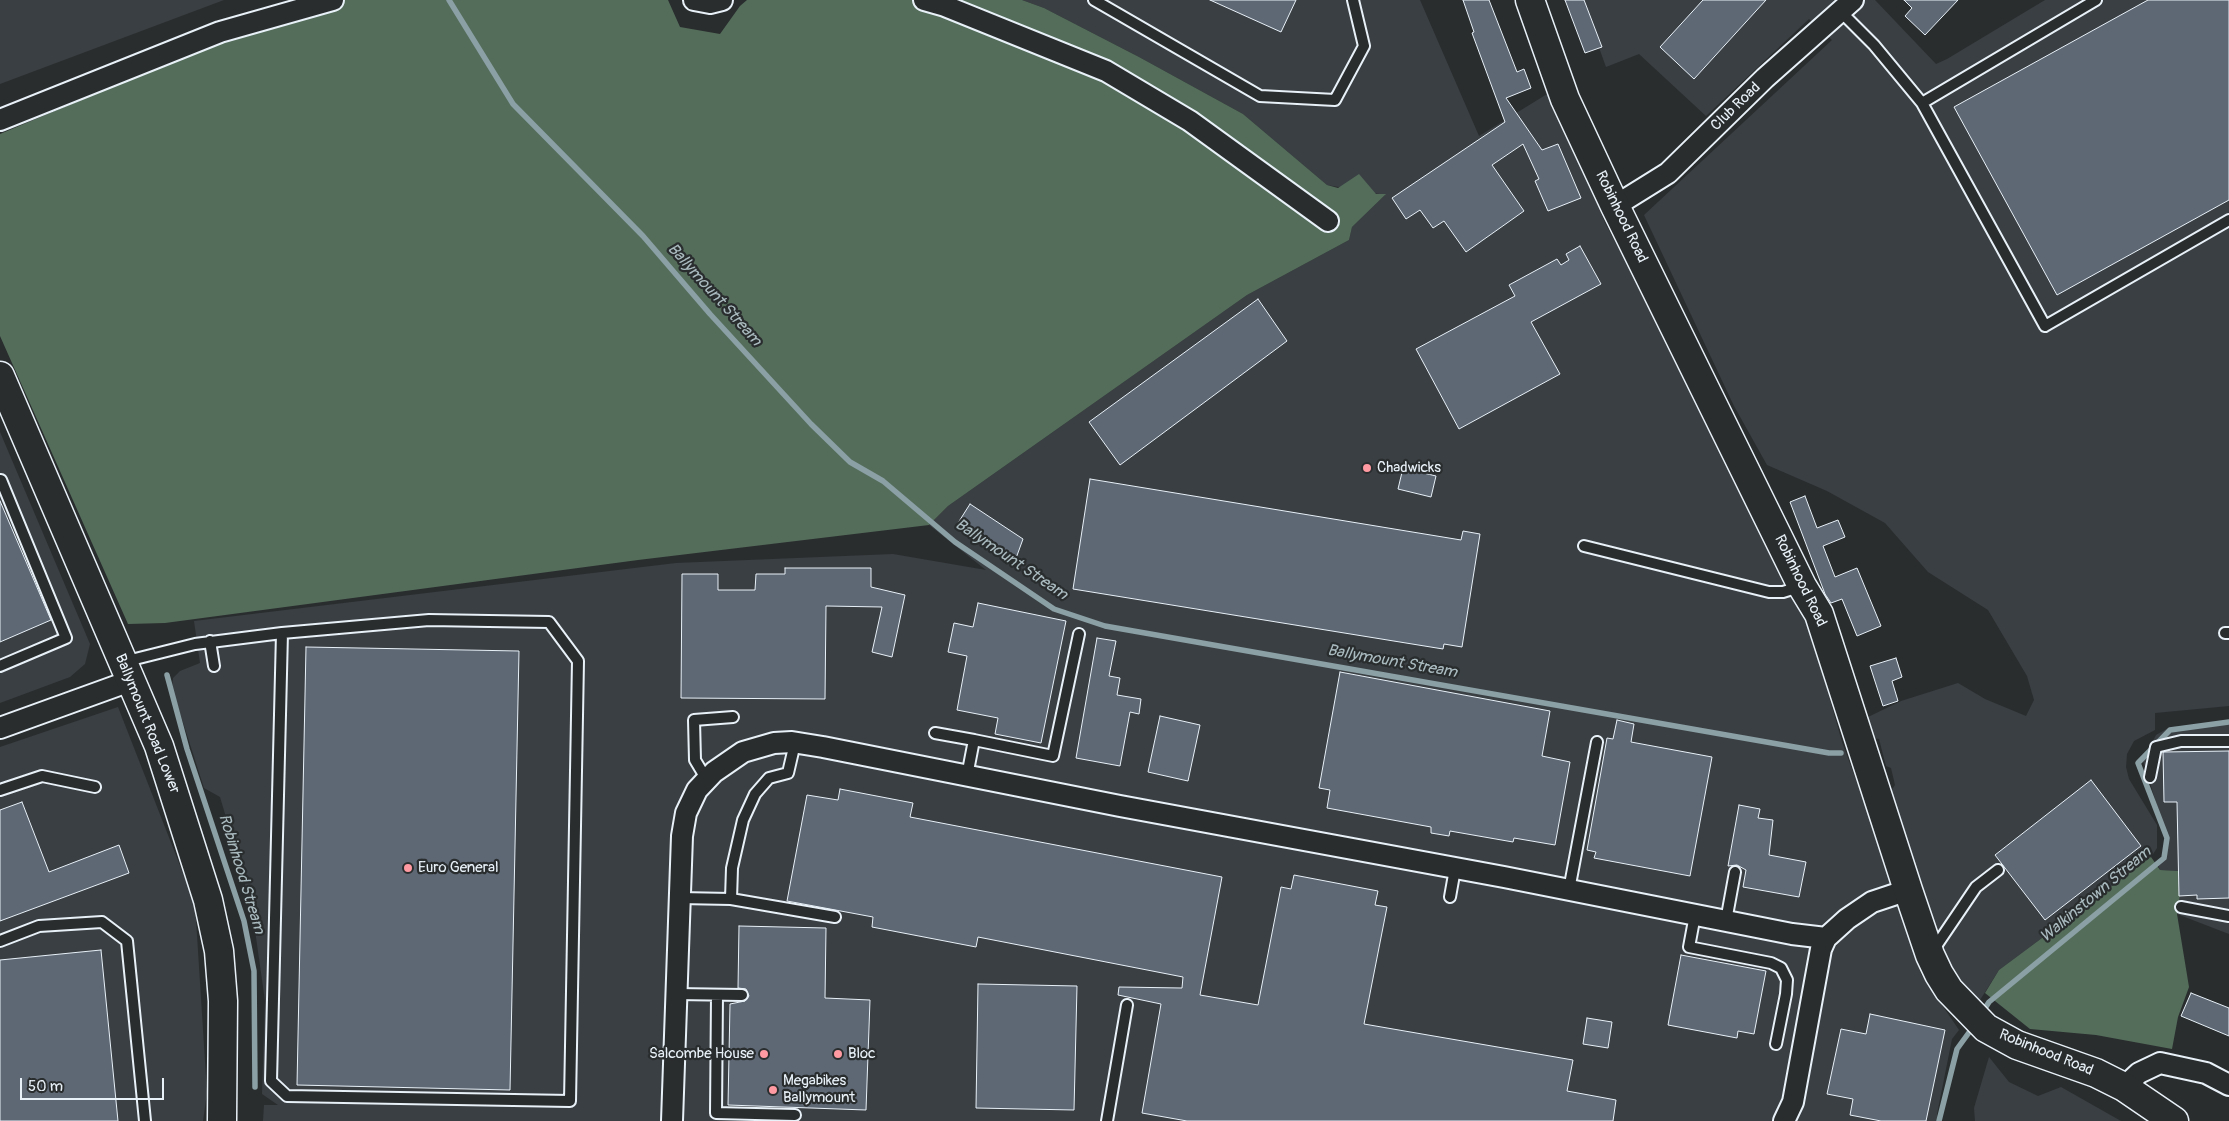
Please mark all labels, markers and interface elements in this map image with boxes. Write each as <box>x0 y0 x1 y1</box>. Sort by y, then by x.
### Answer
street label: Club Road <box>1707 79 1765 135</box>
street label: Robinhood Road <box>1591 168 1651 266</box>
water label: Ballymount Stream <box>663 240 765 350</box>
place label: Chadwicks <box>1377 459 1441 477</box>
marker: Chadwicks <box>1361 462 1373 474</box>
water label: Ballymount Stream <box>951 515 1071 605</box>
street label: Robinhood Road <box>1770 532 1830 630</box>
water label: Ballymount Stream <box>1326 641 1458 683</box>
street label: Ballymount Road Lower <box>111 651 183 797</box>
water label: Robinhood Stream <box>214 812 268 936</box>
water label: Walkinstown Stream <box>2037 843 2155 947</box>
place label: Euro General <box>418 859 499 877</box>
marker: Euro General <box>402 862 414 874</box>
street label: Robinhood Road <box>1996 1026 2096 1080</box>
place label: Salcombe House <box>649 1045 754 1063</box>
place label: Bloc <box>848 1045 876 1063</box>
marker: Salcombe House <box>758 1048 770 1060</box>
marker: Bloc <box>832 1048 844 1060</box>
scale bar <box>22 1068 166 1100</box>
place label: Megabikes Ballymount <box>783 1072 855 1107</box>
text: 50 m <box>28 1077 63 1096</box>
marker: Megabikes Ballymount <box>767 1084 779 1096</box>

